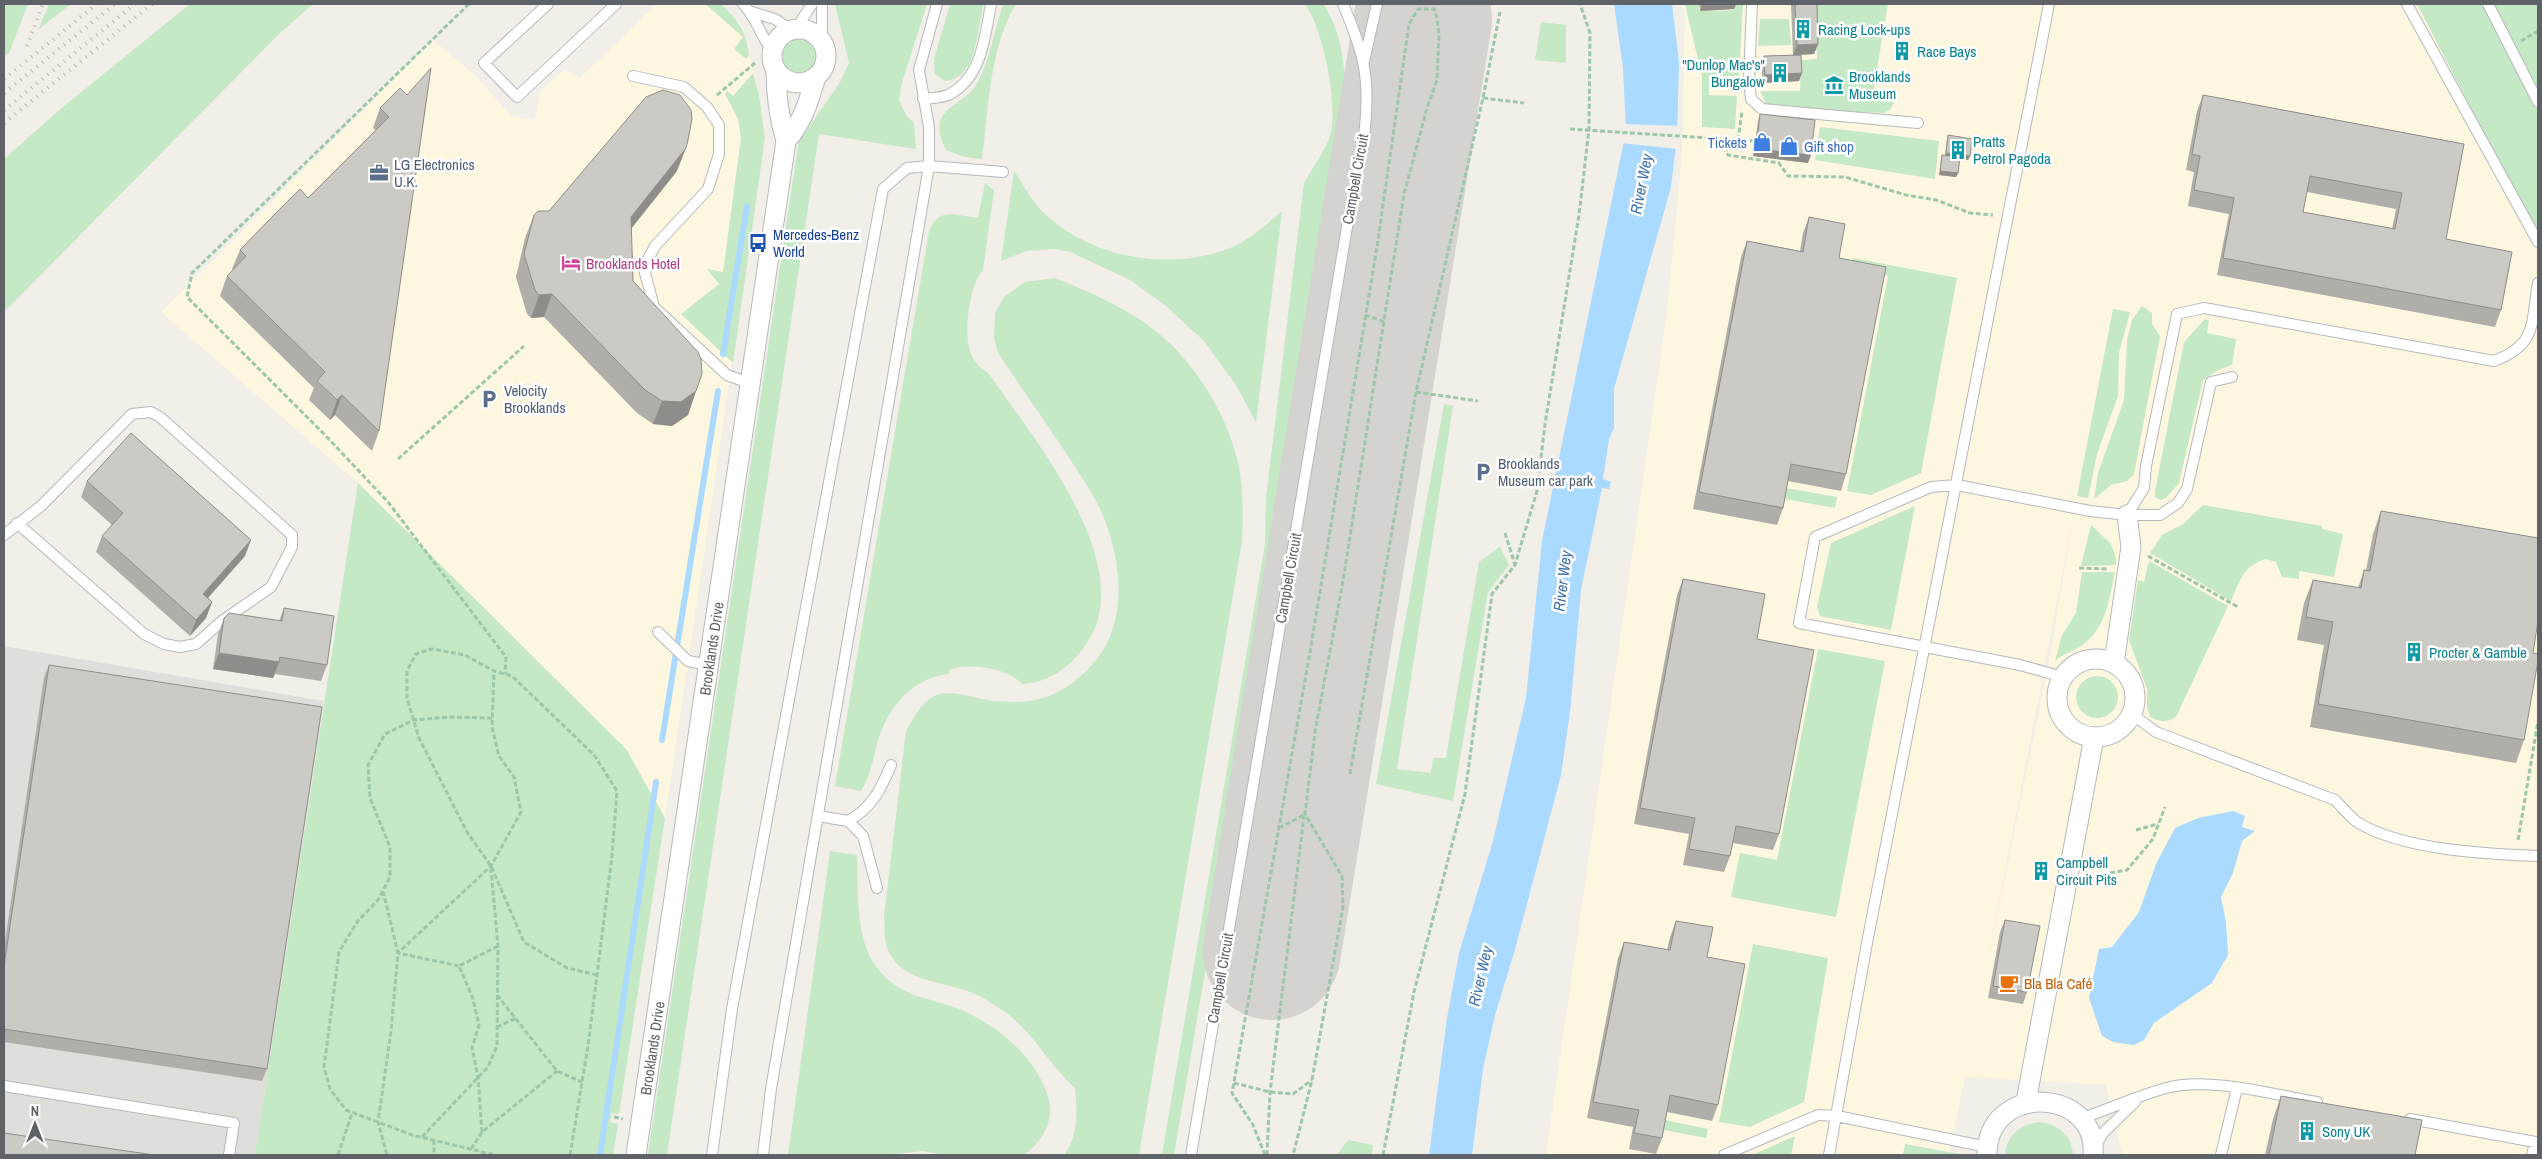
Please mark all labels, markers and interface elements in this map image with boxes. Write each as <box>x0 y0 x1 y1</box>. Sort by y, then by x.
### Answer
building icon: Racing Lock-ups <box>1792 18 1814 40</box>
place label: Racing Lock-ups <box>1818 19 1910 40</box>
building icon: Race Bays <box>1891 40 1913 62</box>
place label: Race Bays <box>1917 41 1976 62</box>
place label: "Dunlop Mac's" Bungalow <box>1682 54 1765 92</box>
building icon: "Dunlop Mac's" Bungalow <box>1769 62 1791 84</box>
place label: Brooklands Museum <box>1849 66 1911 104</box>
museum icon: Brooklands Museum <box>1823 74 1845 96</box>
shop icon: Tickets <box>1751 131 1773 153</box>
place label: Pratts Petrol Pagoda <box>1973 131 2051 169</box>
street label: Campbell Circuit <box>1337 132 1373 226</box>
place label: Tickets <box>1708 132 1747 153</box>
shop icon: Gift shop <box>1778 135 1800 157</box>
place label: Gift shop <box>1804 136 1854 157</box>
building icon: Pratts Petrol Pagoda <box>1947 139 1969 161</box>
water label: River Wey <box>1624 151 1658 216</box>
place label: LG Electronics U.K. <box>394 154 475 192</box>
office icon: LG Electronics U.K. <box>368 162 390 184</box>
place label: Mercedes-Benz World <box>773 224 859 262</box>
bus stop icon: Mercedes-Benz World <box>747 232 769 254</box>
hotel icon: Brooklands Hotel <box>560 252 582 274</box>
place label: Brooklands Hotel <box>586 253 680 274</box>
place label: Velocity Brooklands <box>504 380 566 418</box>
parking icon: Velocity Brooklands <box>478 388 500 410</box>
place label: Brooklands Museum car park <box>1498 453 1594 491</box>
parking icon: Brooklands Museum car park <box>1472 461 1494 483</box>
street label: Campbell Circuit <box>1270 531 1306 625</box>
water label: River Wey <box>1547 548 1577 613</box>
street label: Brooklands Drive <box>694 600 728 697</box>
building icon: Procter & Gamble <box>2403 641 2425 663</box>
place label: Procter & Gamble <box>2429 642 2527 663</box>
place label: Campbell Circuit Pits <box>2056 852 2117 890</box>
building icon: Campbell Circuit Pits <box>2030 860 2052 882</box>
street label: Campbell Circuit <box>1202 931 1238 1025</box>
water label: River Wey <box>1462 942 1498 1008</box>
cafe icon: Bla Bla Café <box>1998 972 2020 994</box>
place label: Bla Bla Café <box>2024 973 2093 994</box>
street label: Brooklands Drive <box>635 1000 669 1096</box>
north arrow <box>10 1099 60 1149</box>
text: N <box>31 1102 39 1120</box>
building icon: Sony UK <box>2296 1120 2318 1142</box>
place label: Sony UK <box>2322 1121 2371 1142</box>

